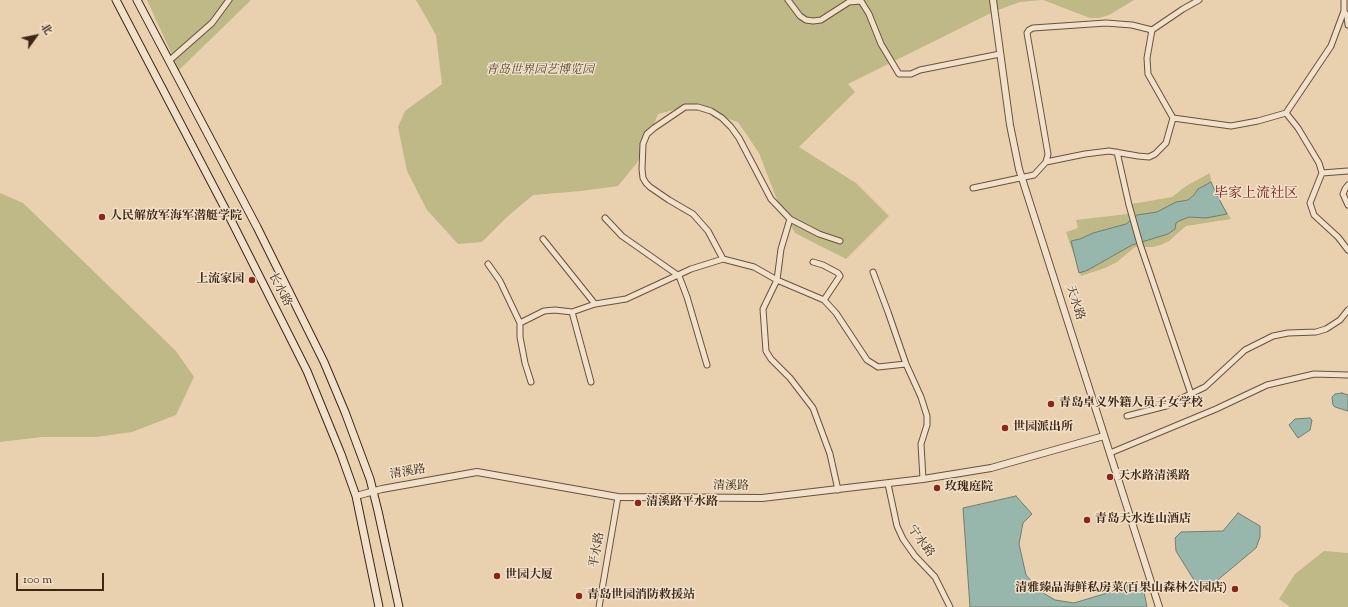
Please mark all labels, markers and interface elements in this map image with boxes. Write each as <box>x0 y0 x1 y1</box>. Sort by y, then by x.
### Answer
north arrow <box>16 16 56 56</box>
text: 北 <box>36 20 56 38</box>
park label: 青岛世界园艺博览园 <box>486 64 594 78</box>
district label: 毕家上流社区 <box>1214 187 1298 203</box>
place label: 人民解放军海军潜艇学院 <box>110 210 242 224</box>
marker: 人民解放军海军潜艇学院 <box>97 212 107 222</box>
street label: 长水路 <box>264 271 294 309</box>
place label: 上流家园 <box>196 273 244 287</box>
marker: 上流家园 <box>247 275 257 285</box>
street label: 天水路 <box>1062 284 1086 322</box>
place label: 青岛卓义外籍人员子女学校 <box>1059 397 1203 411</box>
marker: 青岛卓义外籍人员子女学校 <box>1046 399 1056 409</box>
place label: 世园派出所 <box>1013 421 1073 435</box>
marker: 世园派出所 <box>1000 423 1010 433</box>
street label: 清溪路 <box>389 463 427 483</box>
place label: 天水路清溪路 <box>1118 470 1190 484</box>
marker: 天水路清溪路 <box>1105 472 1115 482</box>
street label: 清溪路 <box>713 479 749 495</box>
place label: 玫瑰庭院 <box>945 481 993 495</box>
marker: 玫瑰庭院 <box>932 483 942 493</box>
place label: 清溪路平水路 <box>646 496 718 510</box>
marker: 清溪路平水路 <box>633 498 643 508</box>
place label: 青岛天水连山酒店 <box>1095 513 1191 527</box>
marker: 青岛天水连山酒店 <box>1082 515 1092 525</box>
street label: 宁水路 <box>904 523 936 561</box>
street label: 平水路 <box>588 531 608 569</box>
scale bar <box>18 565 106 591</box>
place label: 世园大厦 <box>505 569 553 583</box>
text: 100 m <box>23 571 52 589</box>
marker: 世园大厦 <box>492 571 502 581</box>
place label: 清雅臻品海鲜私房菜(百果山森林公园店) <box>1015 582 1227 596</box>
marker: 清雅臻品海鲜私房菜(百果山森林公园店) <box>1230 584 1240 594</box>
place label: 青岛世园消防救援站 <box>587 589 695 603</box>
marker: 青岛世园消防救援站 <box>574 591 584 601</box>

